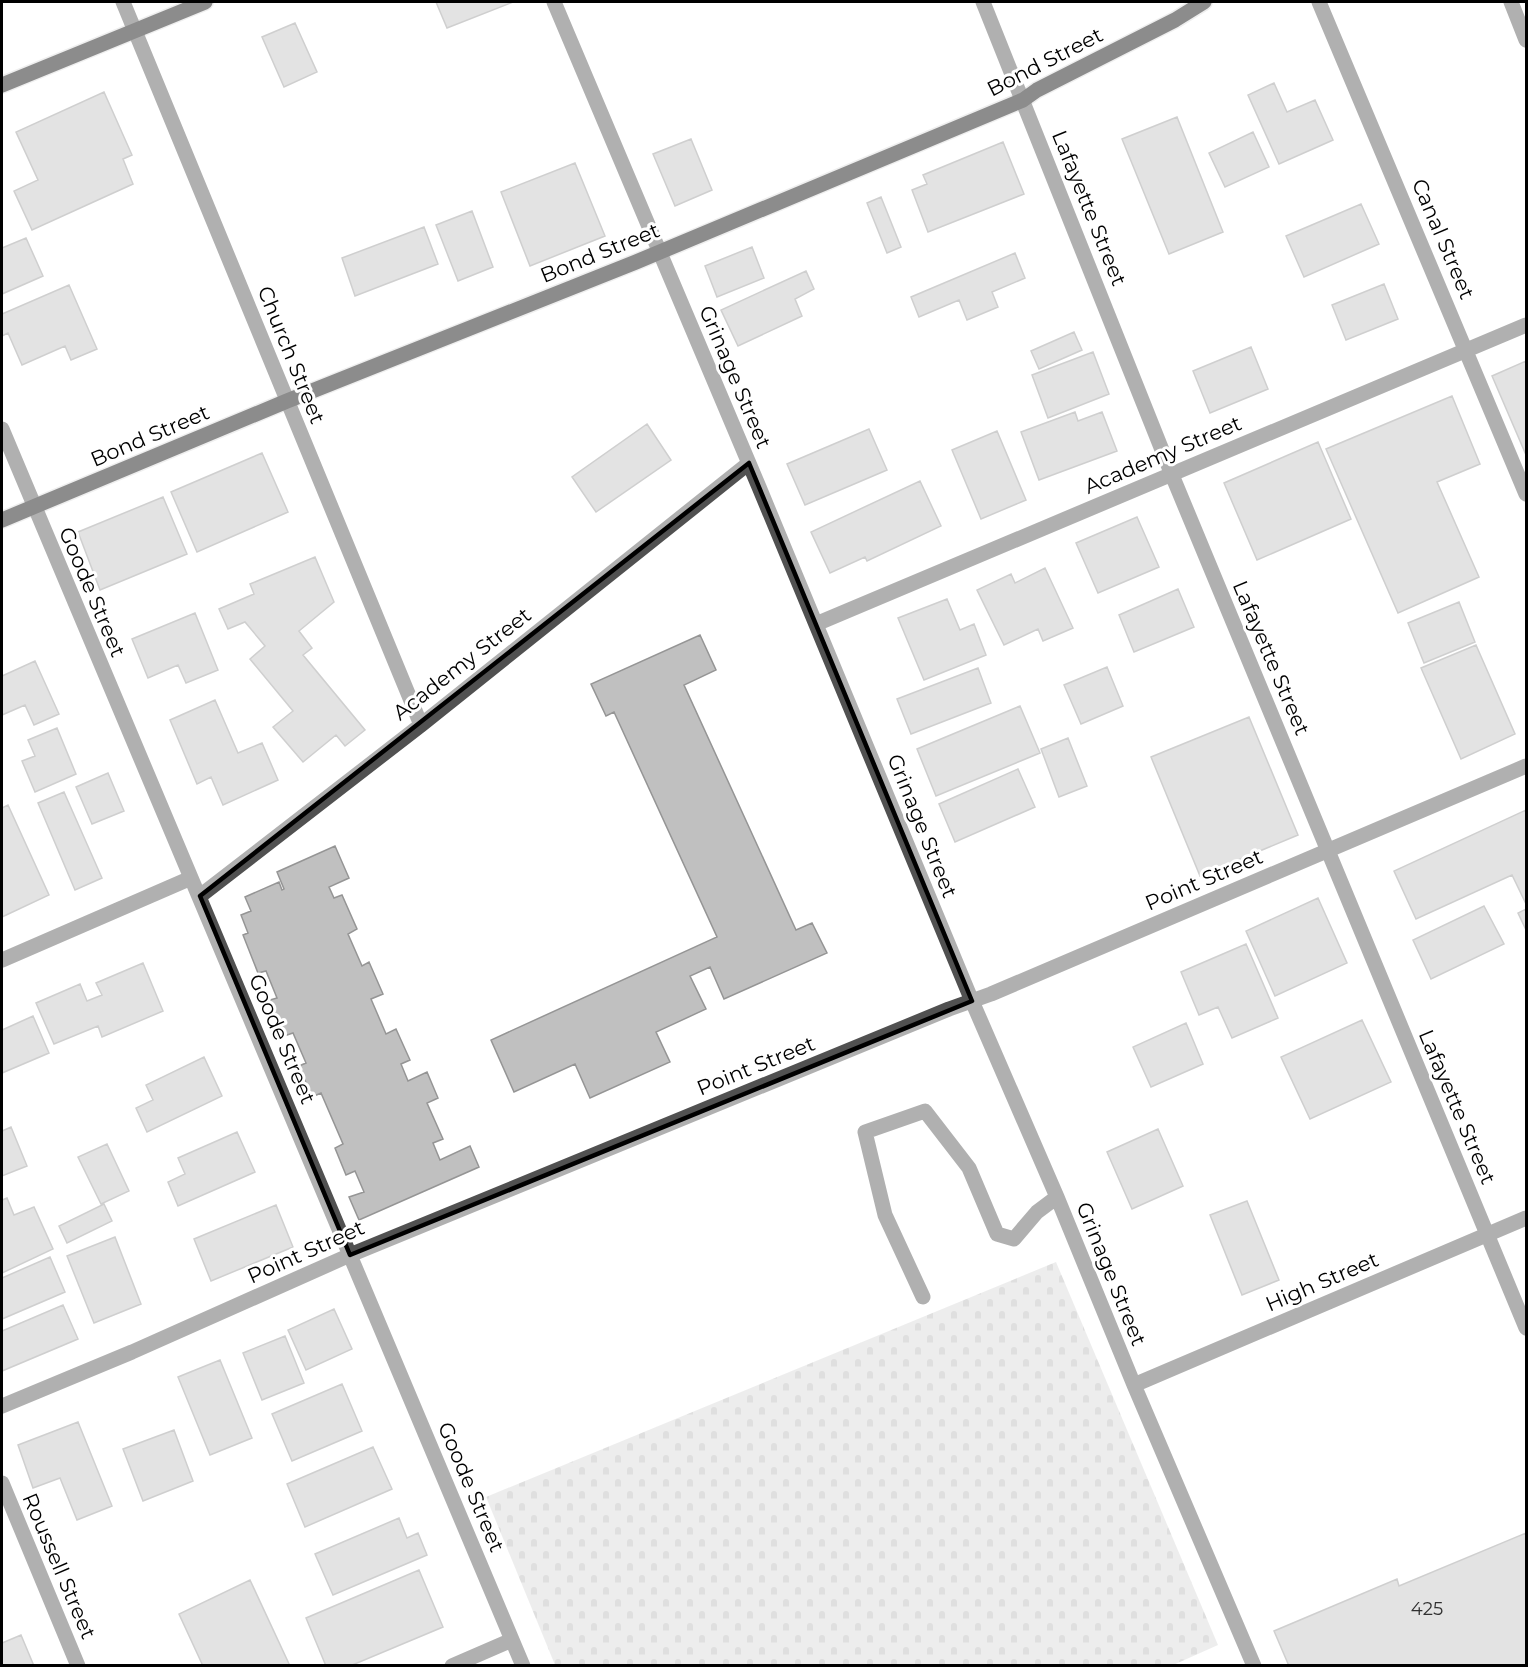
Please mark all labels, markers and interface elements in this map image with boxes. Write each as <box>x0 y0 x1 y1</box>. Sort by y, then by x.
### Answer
street label: Bond Street <box>983 22 1107 101</box>
street label: Lafayette Street <box>1047 126 1132 289</box>
street label: Canal Street <box>1407 175 1480 303</box>
street label: Bond Street <box>537 217 663 288</box>
street label: Church Street <box>252 282 330 427</box>
street label: Grinage Street <box>694 302 777 452</box>
street label: Bond Street <box>87 399 213 472</box>
street label: Academy Street <box>1080 410 1245 499</box>
street label: Goode Street <box>54 523 131 660</box>
street label: Lafayette Street <box>1228 577 1315 739</box>
street label: Academy Street <box>388 602 536 725</box>
street label: Grinage Street <box>882 750 963 901</box>
street label: Point Street <box>1141 844 1266 916</box>
street label: Goode Street <box>244 970 321 1107</box>
street label: Lafayette Street <box>1414 1026 1501 1188</box>
street label: Point Street <box>693 1030 819 1101</box>
street label: Grinage Street <box>1071 1198 1152 1349</box>
street label: Point Street <box>243 1215 368 1288</box>
street label: High Street <box>1262 1247 1382 1317</box>
street label: Goode Street <box>433 1418 510 1555</box>
street label: Roussell Street <box>17 1489 101 1642</box>
house number: 425 <box>1411 1598 1443 1620</box>

